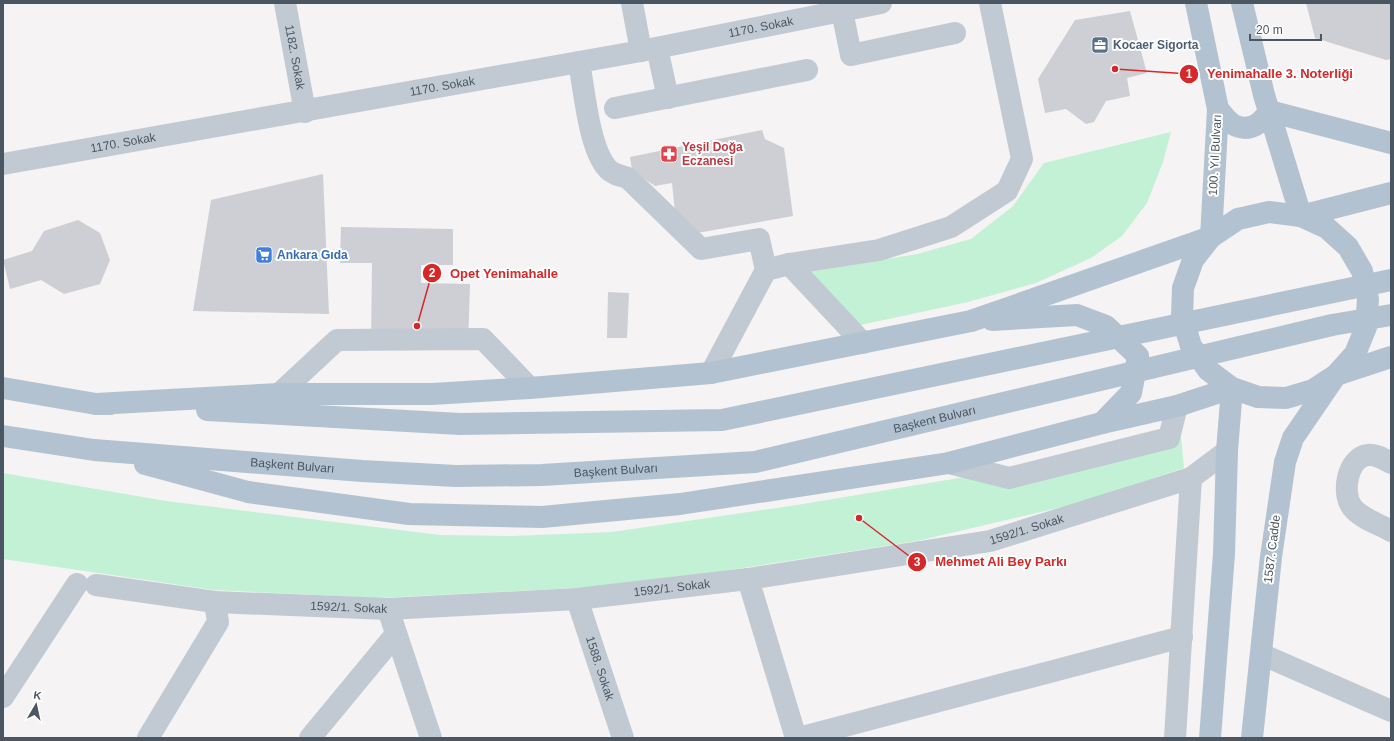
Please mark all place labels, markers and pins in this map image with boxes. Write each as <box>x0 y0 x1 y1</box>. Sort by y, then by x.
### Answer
office icon: Kocaer Sigorta <box>1090 35 1110 55</box>
place label: Kocaer Sigorta <box>1113 38 1199 52</box>
callout: Yenimahalle 3. Noterliği <box>1179 61 1361 86</box>
place label: Yeşil Doğa Eczanesi <box>682 140 743 168</box>
pharmacy icon: Yeşil Doğa Eczanesi <box>659 144 679 164</box>
supermarket icon: Ankara Gıda <box>254 245 274 265</box>
place label: Ankara Gıda <box>277 248 348 262</box>
callout: Opet Yenimahalle <box>422 261 566 286</box>
callout: Mehmet Ali Bey Parkı <box>907 549 1075 574</box>

